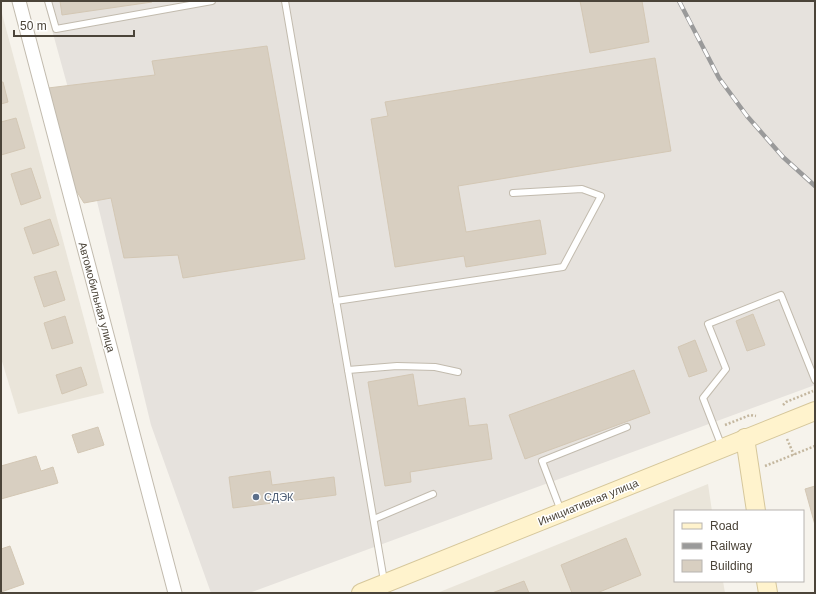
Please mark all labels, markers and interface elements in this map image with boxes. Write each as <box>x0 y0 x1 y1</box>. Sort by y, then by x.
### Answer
scale bar <box>14 12 134 38</box>
text: 50 m <box>20 19 47 33</box>
street label: Автомобильная улица <box>76 241 118 354</box>
street label: Инициативная улица <box>536 476 641 528</box>
place label: СДЭК <box>264 491 294 503</box>
marker: СДЭК <box>251 492 261 502</box>
legend <box>674 510 804 582</box>
text: Road <box>710 519 739 533</box>
text: Railway <box>710 539 752 553</box>
text: Building <box>710 559 753 573</box>

